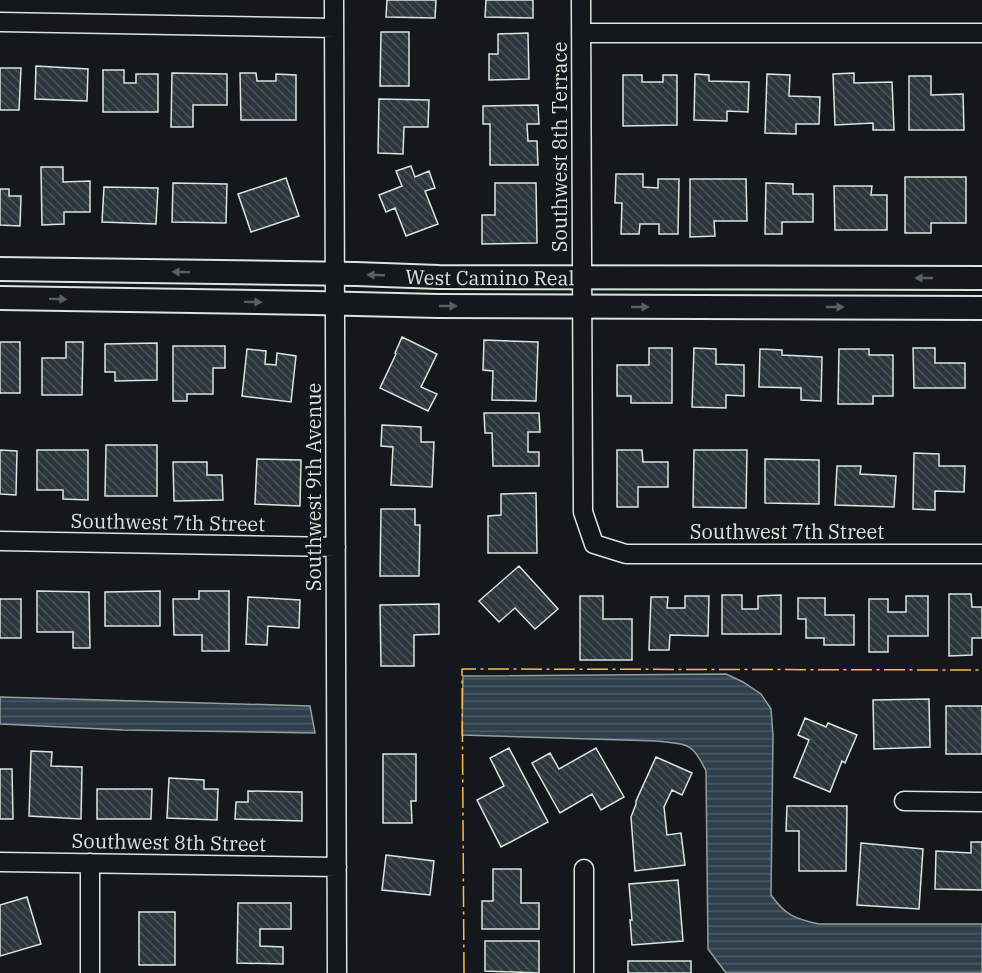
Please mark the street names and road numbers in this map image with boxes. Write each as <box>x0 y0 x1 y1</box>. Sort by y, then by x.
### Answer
street label: Southwest 8th Terrace <box>546 42 573 252</box>
street label: West Camino Real <box>405 262 575 291</box>
street label: Southwest 9th Avenue <box>300 383 327 591</box>
street label: Southwest 7th Street <box>70 507 266 537</box>
street label: Southwest 7th Street <box>690 518 884 545</box>
street label: Southwest 8th Street <box>71 827 267 857</box>

